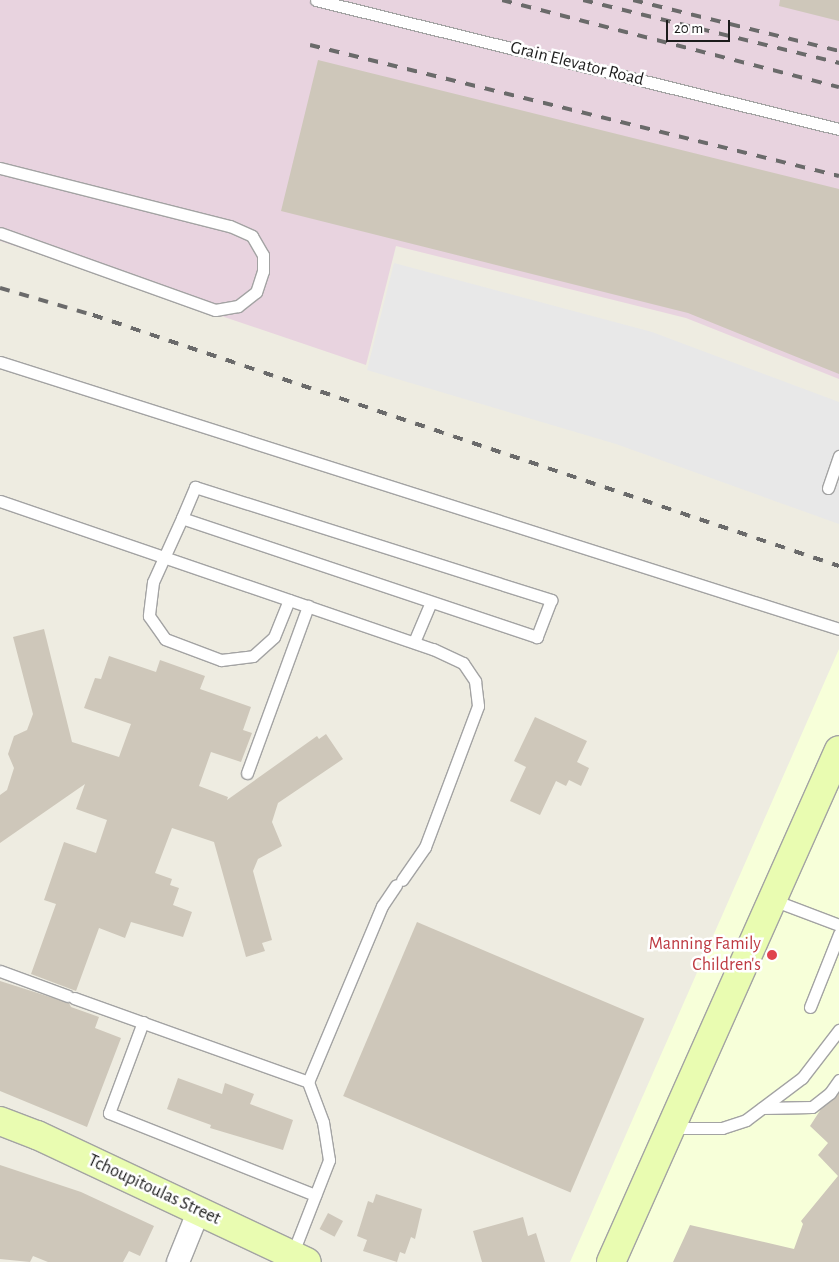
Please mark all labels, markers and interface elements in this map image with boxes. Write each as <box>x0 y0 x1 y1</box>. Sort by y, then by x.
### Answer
scale bar <box>669 10 733 42</box>
text: 20 m <box>674 21 703 36</box>
street label: Grain Elevator Road <box>508 37 646 91</box>
place label: Manning Family Children's <box>649 934 761 976</box>
marker: Manning Family Children's <box>765 948 779 962</box>
street label: Tchoupitoulas Street <box>84 1150 224 1230</box>

